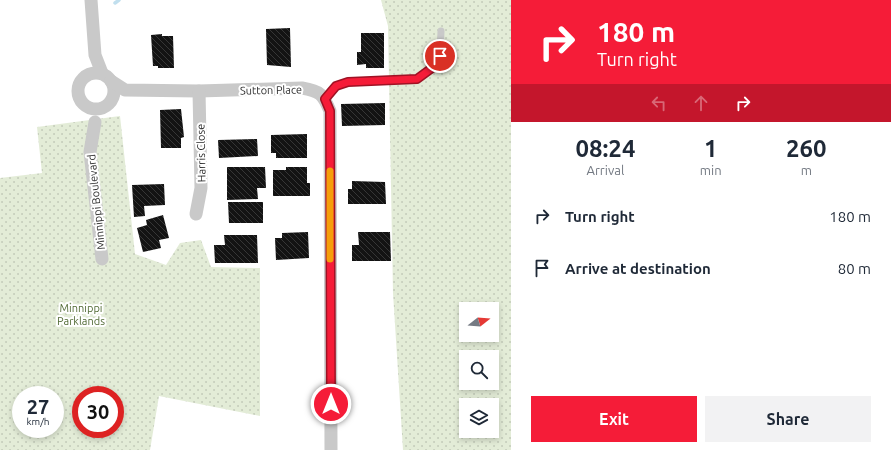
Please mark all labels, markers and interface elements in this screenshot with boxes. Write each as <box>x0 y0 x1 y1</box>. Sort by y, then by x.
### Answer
icon: right <box>531 16 583 68</box>
text: 180 m <box>597 16 675 47</box>
pin <box>423 39 457 73</box>
icon: arrive <box>429 45 451 67</box>
text: Turn right <box>597 49 677 69</box>
street label: Sutton Place <box>240 83 302 97</box>
icon: left <box>648 92 670 114</box>
icon: ahead <box>690 92 712 114</box>
icon: right <box>732 92 754 114</box>
street label: Harris Close <box>194 124 208 182</box>
text: 08:24 <box>575 135 635 162</box>
text: 1 <box>704 135 717 162</box>
text: 260 <box>786 135 827 162</box>
street label: Minnippi Boulevard <box>85 154 107 250</box>
text: Arrival <box>586 163 624 177</box>
text: min <box>700 163 722 177</box>
text: m <box>801 163 812 177</box>
icon: right <box>531 205 553 227</box>
text: Turn right <box>565 208 635 225</box>
text: 180 m <box>829 208 871 225</box>
icon: arrive <box>531 257 553 279</box>
text: Arrive at destination <box>565 260 711 277</box>
text: 80 m <box>838 260 871 277</box>
park label: Minnippi Parklands <box>57 302 105 327</box>
north arrow <box>459 302 499 342</box>
map controls <box>459 302 499 438</box>
button: search <box>459 350 499 390</box>
position arrow <box>310 383 352 425</box>
speed limit sign: 30 <box>72 386 124 438</box>
text: 27 <box>27 395 49 418</box>
button: Exit <box>531 396 697 442</box>
button: Share <box>705 396 871 442</box>
button: layers <box>459 398 499 438</box>
text: km/h <box>26 416 50 427</box>

